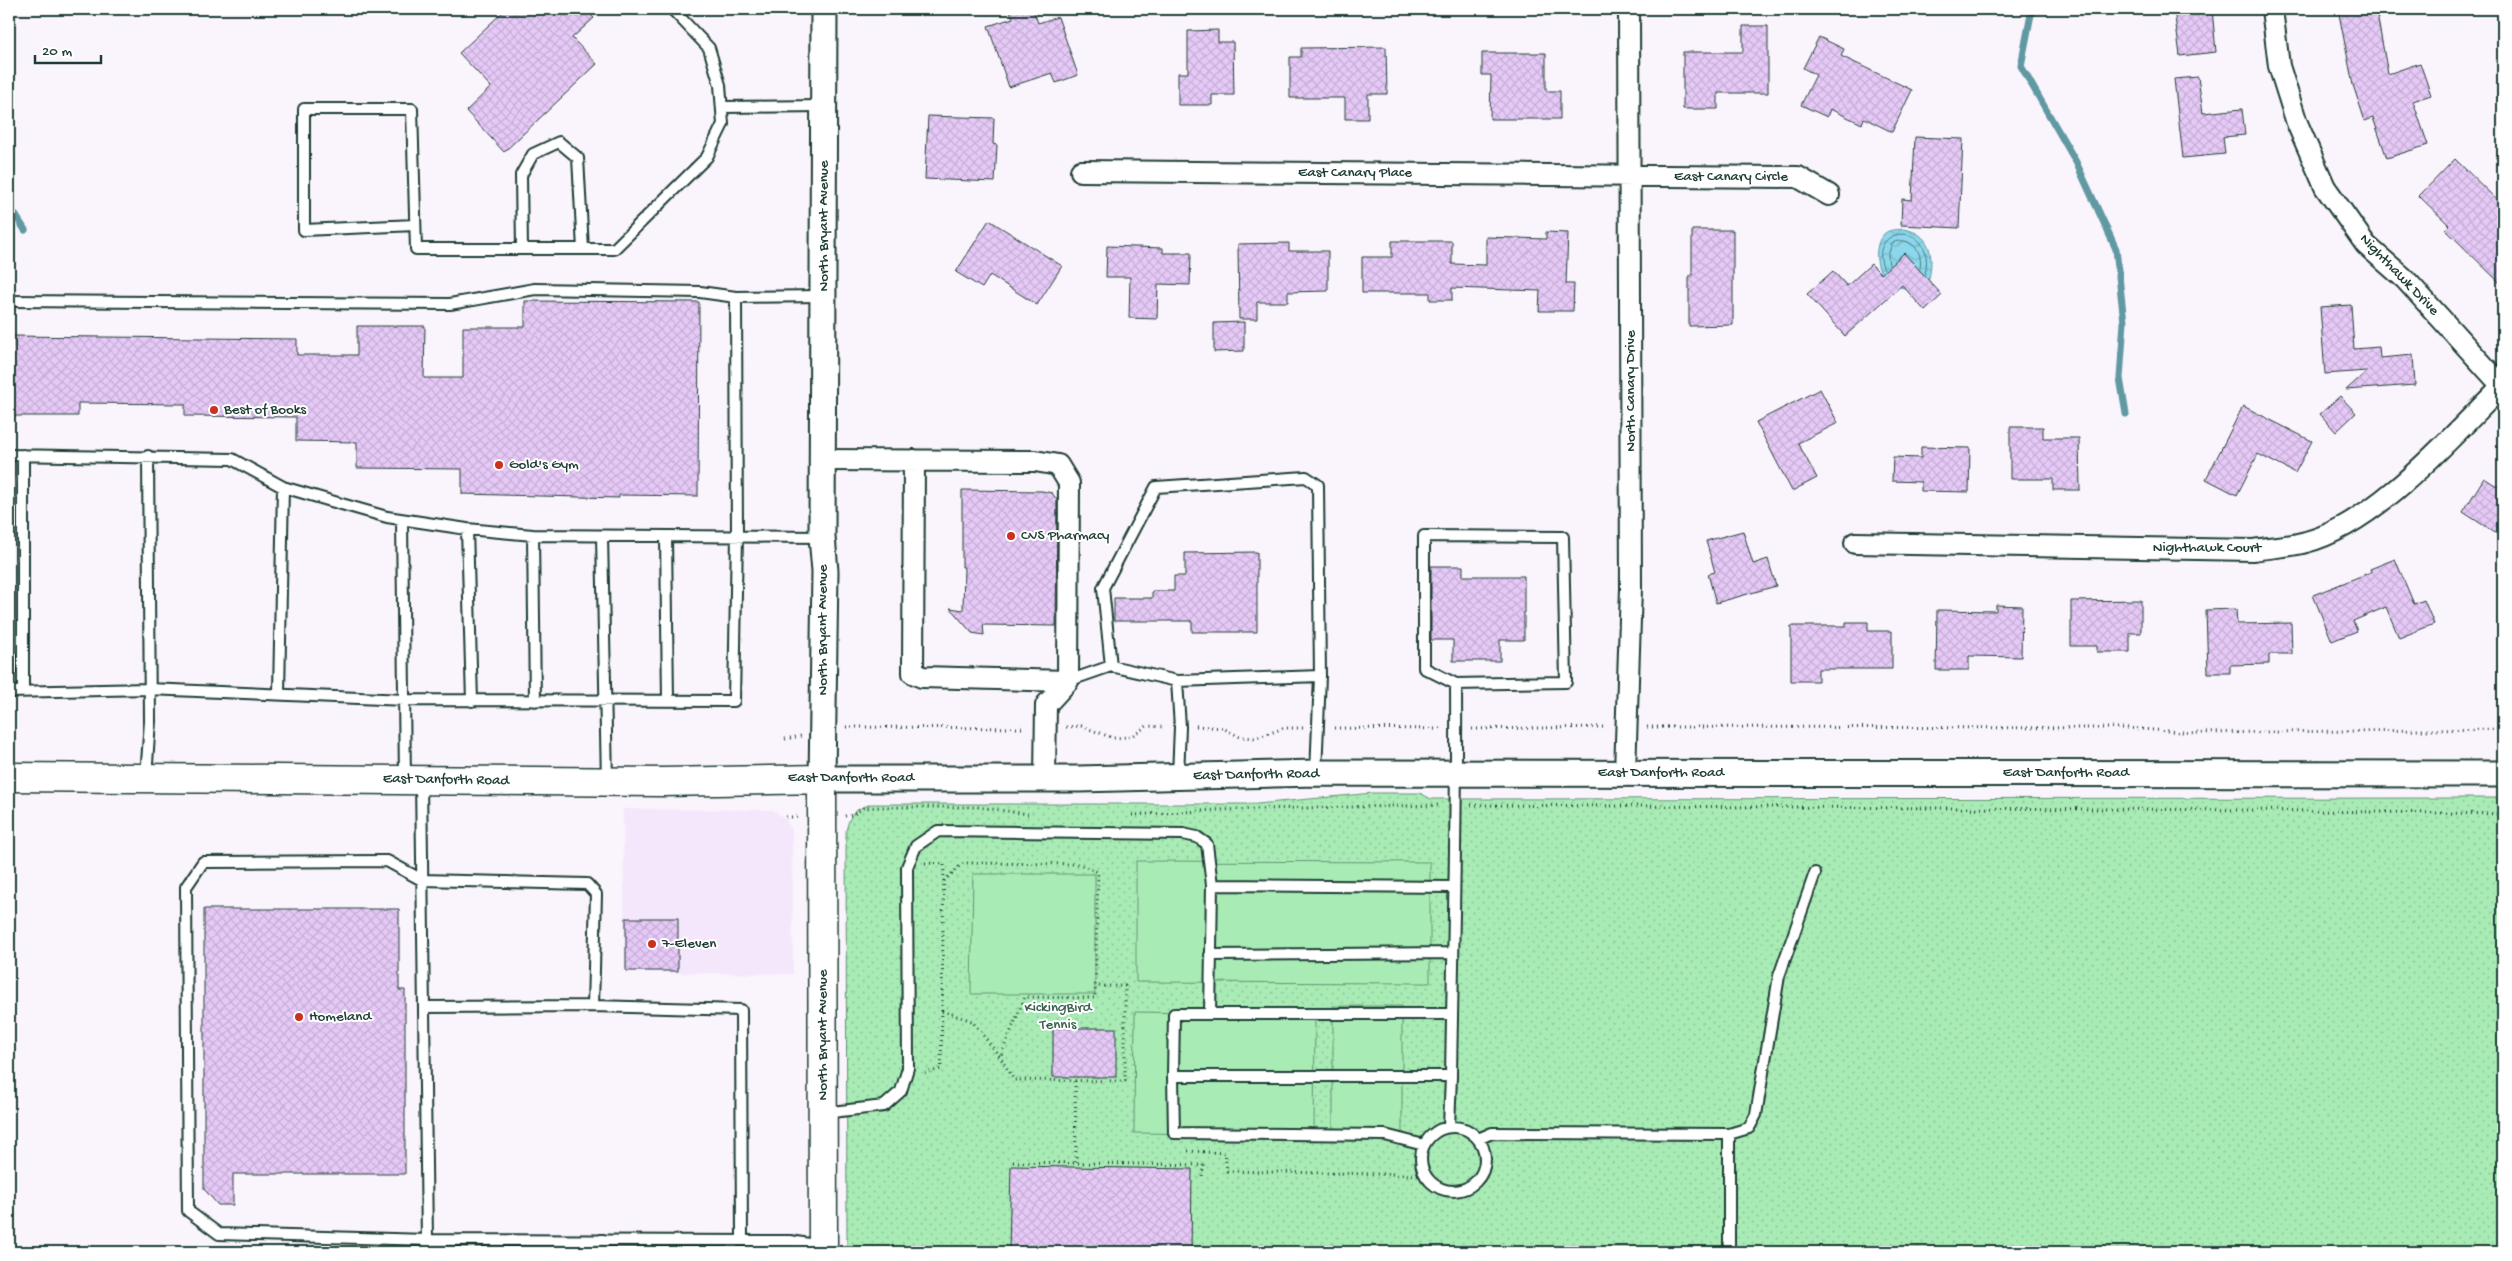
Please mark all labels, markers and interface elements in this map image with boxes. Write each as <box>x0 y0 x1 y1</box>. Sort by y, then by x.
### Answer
scale bar <box>35 32 101 64</box>
text: 20 m <box>42 43 72 61</box>
street label: North Bryant Avenue <box>815 160 833 292</box>
street label: East Canary Place <box>1298 164 1412 182</box>
street label: East Canary Circle <box>1674 168 1788 186</box>
street label: Nighthawk Drive <box>2355 230 2443 320</box>
street label: North Canary Drive <box>1622 330 1640 452</box>
place label: Best of Books <box>223 401 306 419</box>
marker: Best of Books <box>208 404 220 416</box>
place label: Gold's Gym <box>509 456 579 474</box>
marker: Gold's Gym <box>493 459 505 471</box>
place label: CVS Pharmacy <box>1021 527 1110 545</box>
marker: CVS Pharmacy <box>1005 530 1017 542</box>
street label: Nighthawk Court <box>2153 539 2263 557</box>
street label: North Bryant Avenue <box>814 564 832 696</box>
street label: East Danforth Road <box>1598 764 1725 782</box>
street label: East Danforth Road <box>2003 764 2130 782</box>
street label: East Danforth Road <box>1193 765 1320 785</box>
street label: East Danforth Road <box>788 769 915 787</box>
street label: East Danforth Road <box>383 770 510 790</box>
place label: 7-Eleven <box>661 935 716 953</box>
marker: 7-Eleven <box>646 938 658 950</box>
street label: North Bryant Avenue <box>814 969 832 1101</box>
park label: KickingBird Tennis <box>1024 999 1093 1034</box>
place label: Homeland <box>309 1008 372 1026</box>
marker: Homeland <box>293 1011 305 1023</box>

